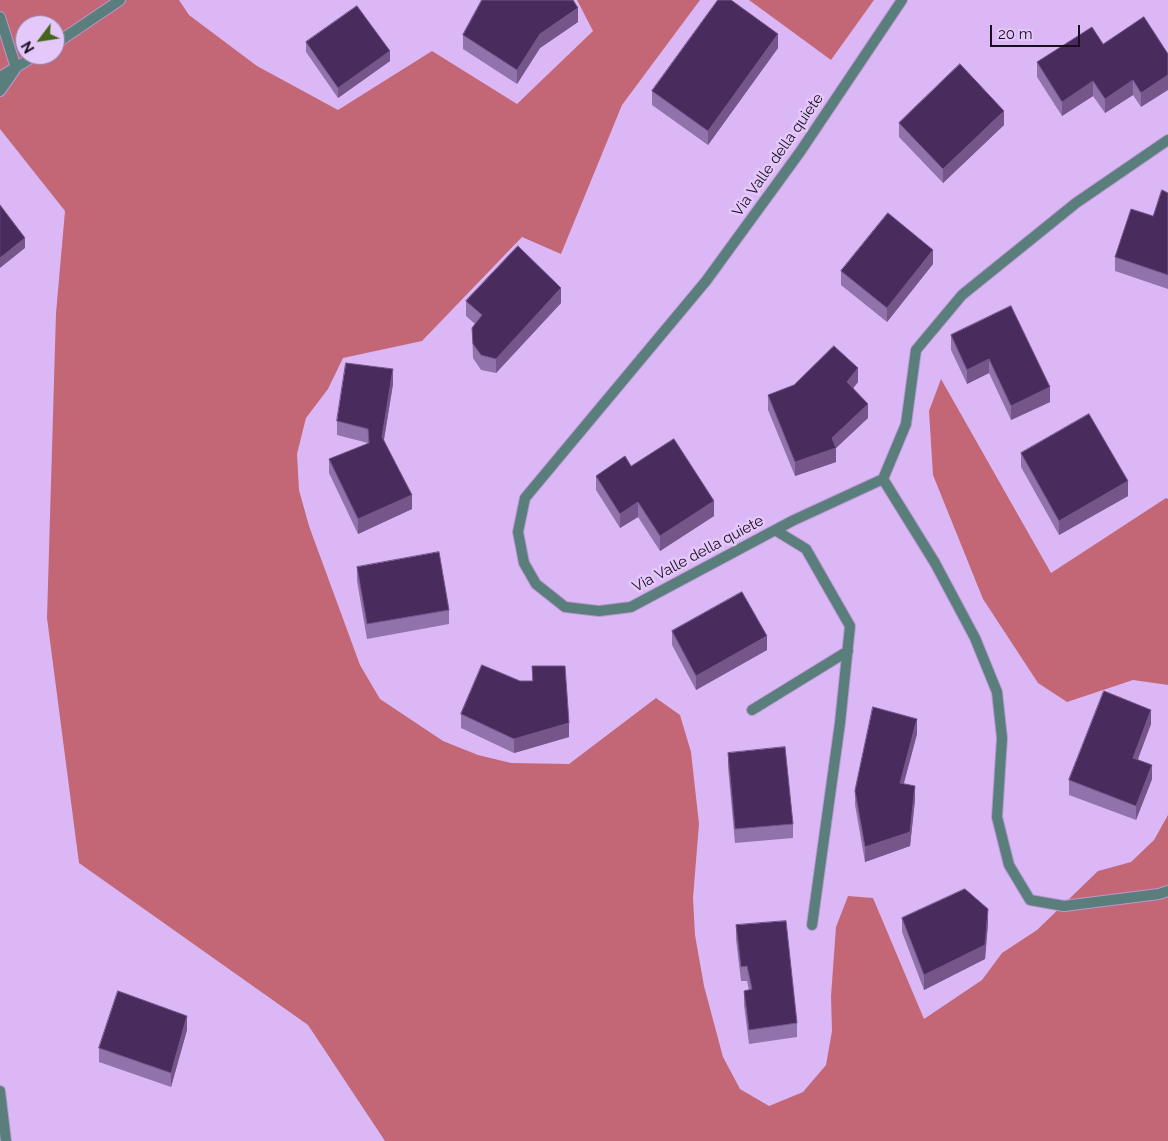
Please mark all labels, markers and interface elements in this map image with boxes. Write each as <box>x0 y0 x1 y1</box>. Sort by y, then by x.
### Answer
north arrow <box>15 15 65 65</box>
scale bar <box>993 15 1083 47</box>
text: 20 m <box>998 25 1033 43</box>
text: N <box>18 39 38 56</box>
street label: Via Valle della quiete <box>729 90 827 220</box>
street label: Via Valle della quiete <box>629 512 767 596</box>

